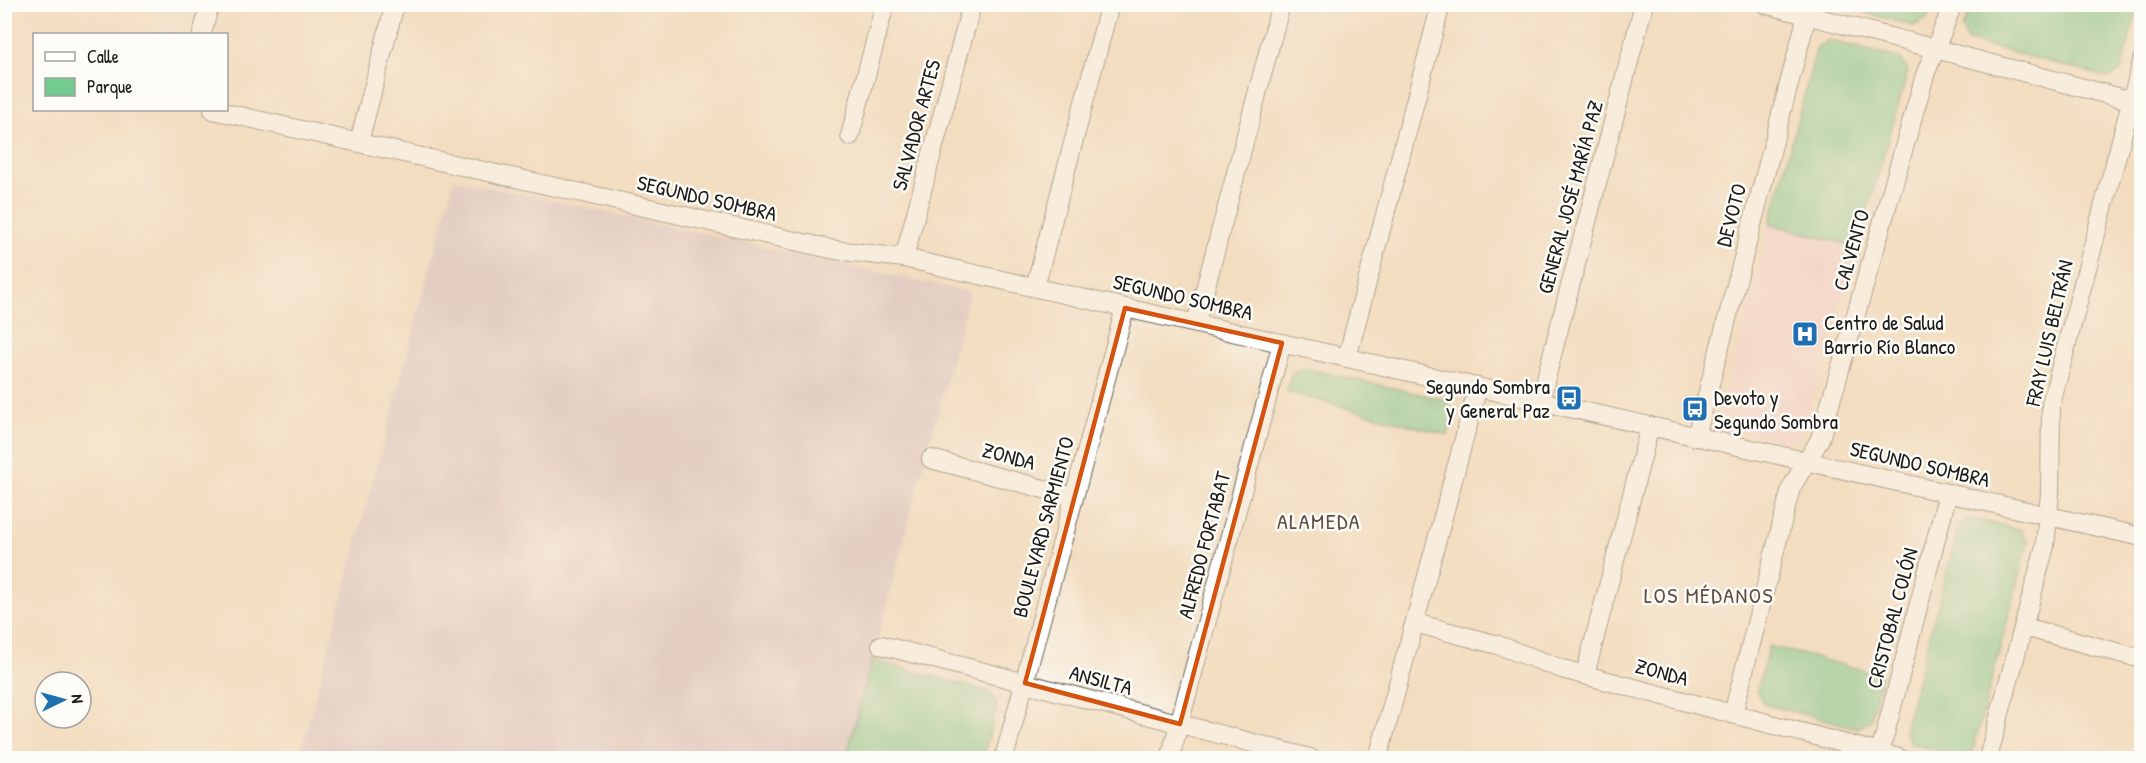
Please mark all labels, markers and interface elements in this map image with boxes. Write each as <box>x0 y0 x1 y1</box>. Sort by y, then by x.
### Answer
legend <box>33 33 228 111</box>
text: Calle <box>87 44 119 69</box>
street label: SALVADOR ARTES <box>885 56 947 194</box>
text: Parque <box>87 74 132 99</box>
street label: GENERAL JOSÉ MARÍA PAZ <box>1530 97 1610 297</box>
street label: SEGUNDO SOMBRA <box>634 168 780 228</box>
street label: DEVOTO <box>1709 180 1753 250</box>
street label: CALVENTO <box>1826 206 1876 294</box>
street label: FRAY LUIS BELTRÁN <box>2018 257 2080 410</box>
street label: SEGUNDO SOMBRA <box>1110 267 1256 327</box>
place label: Centro de Salud Barrio Río Blanco <box>1824 308 1955 361</box>
hospital icon: Centro de Salud Barrio Río Blanco <box>1790 319 1820 349</box>
place label: Segundo Sombra y General Paz <box>1426 372 1550 425</box>
bus stop icon: Segundo Sombra y General Paz <box>1554 383 1584 413</box>
place label: Devoto y Segundo Sombra <box>1714 383 1838 436</box>
bus stop icon: Devoto y Segundo Sombra <box>1680 394 1710 424</box>
street label: BOULEVARD SARMIENTO <box>1005 433 1081 621</box>
street label: SEGUNDO SOMBRA <box>1847 434 1993 494</box>
street label: ZONDA <box>979 435 1039 477</box>
street label: ALFREDO FORTABAT <box>1170 467 1238 622</box>
district label: ALAMEDA <box>1277 506 1361 536</box>
street label: CRISTOBAL COLÓN <box>1859 544 1925 692</box>
district label: LOS MÉDANOS <box>1644 580 1774 610</box>
street label: ZONDA <box>1632 651 1692 693</box>
street label: ANSILTA <box>1066 658 1136 702</box>
north arrow <box>33 670 93 730</box>
text: N <box>67 693 89 704</box>

